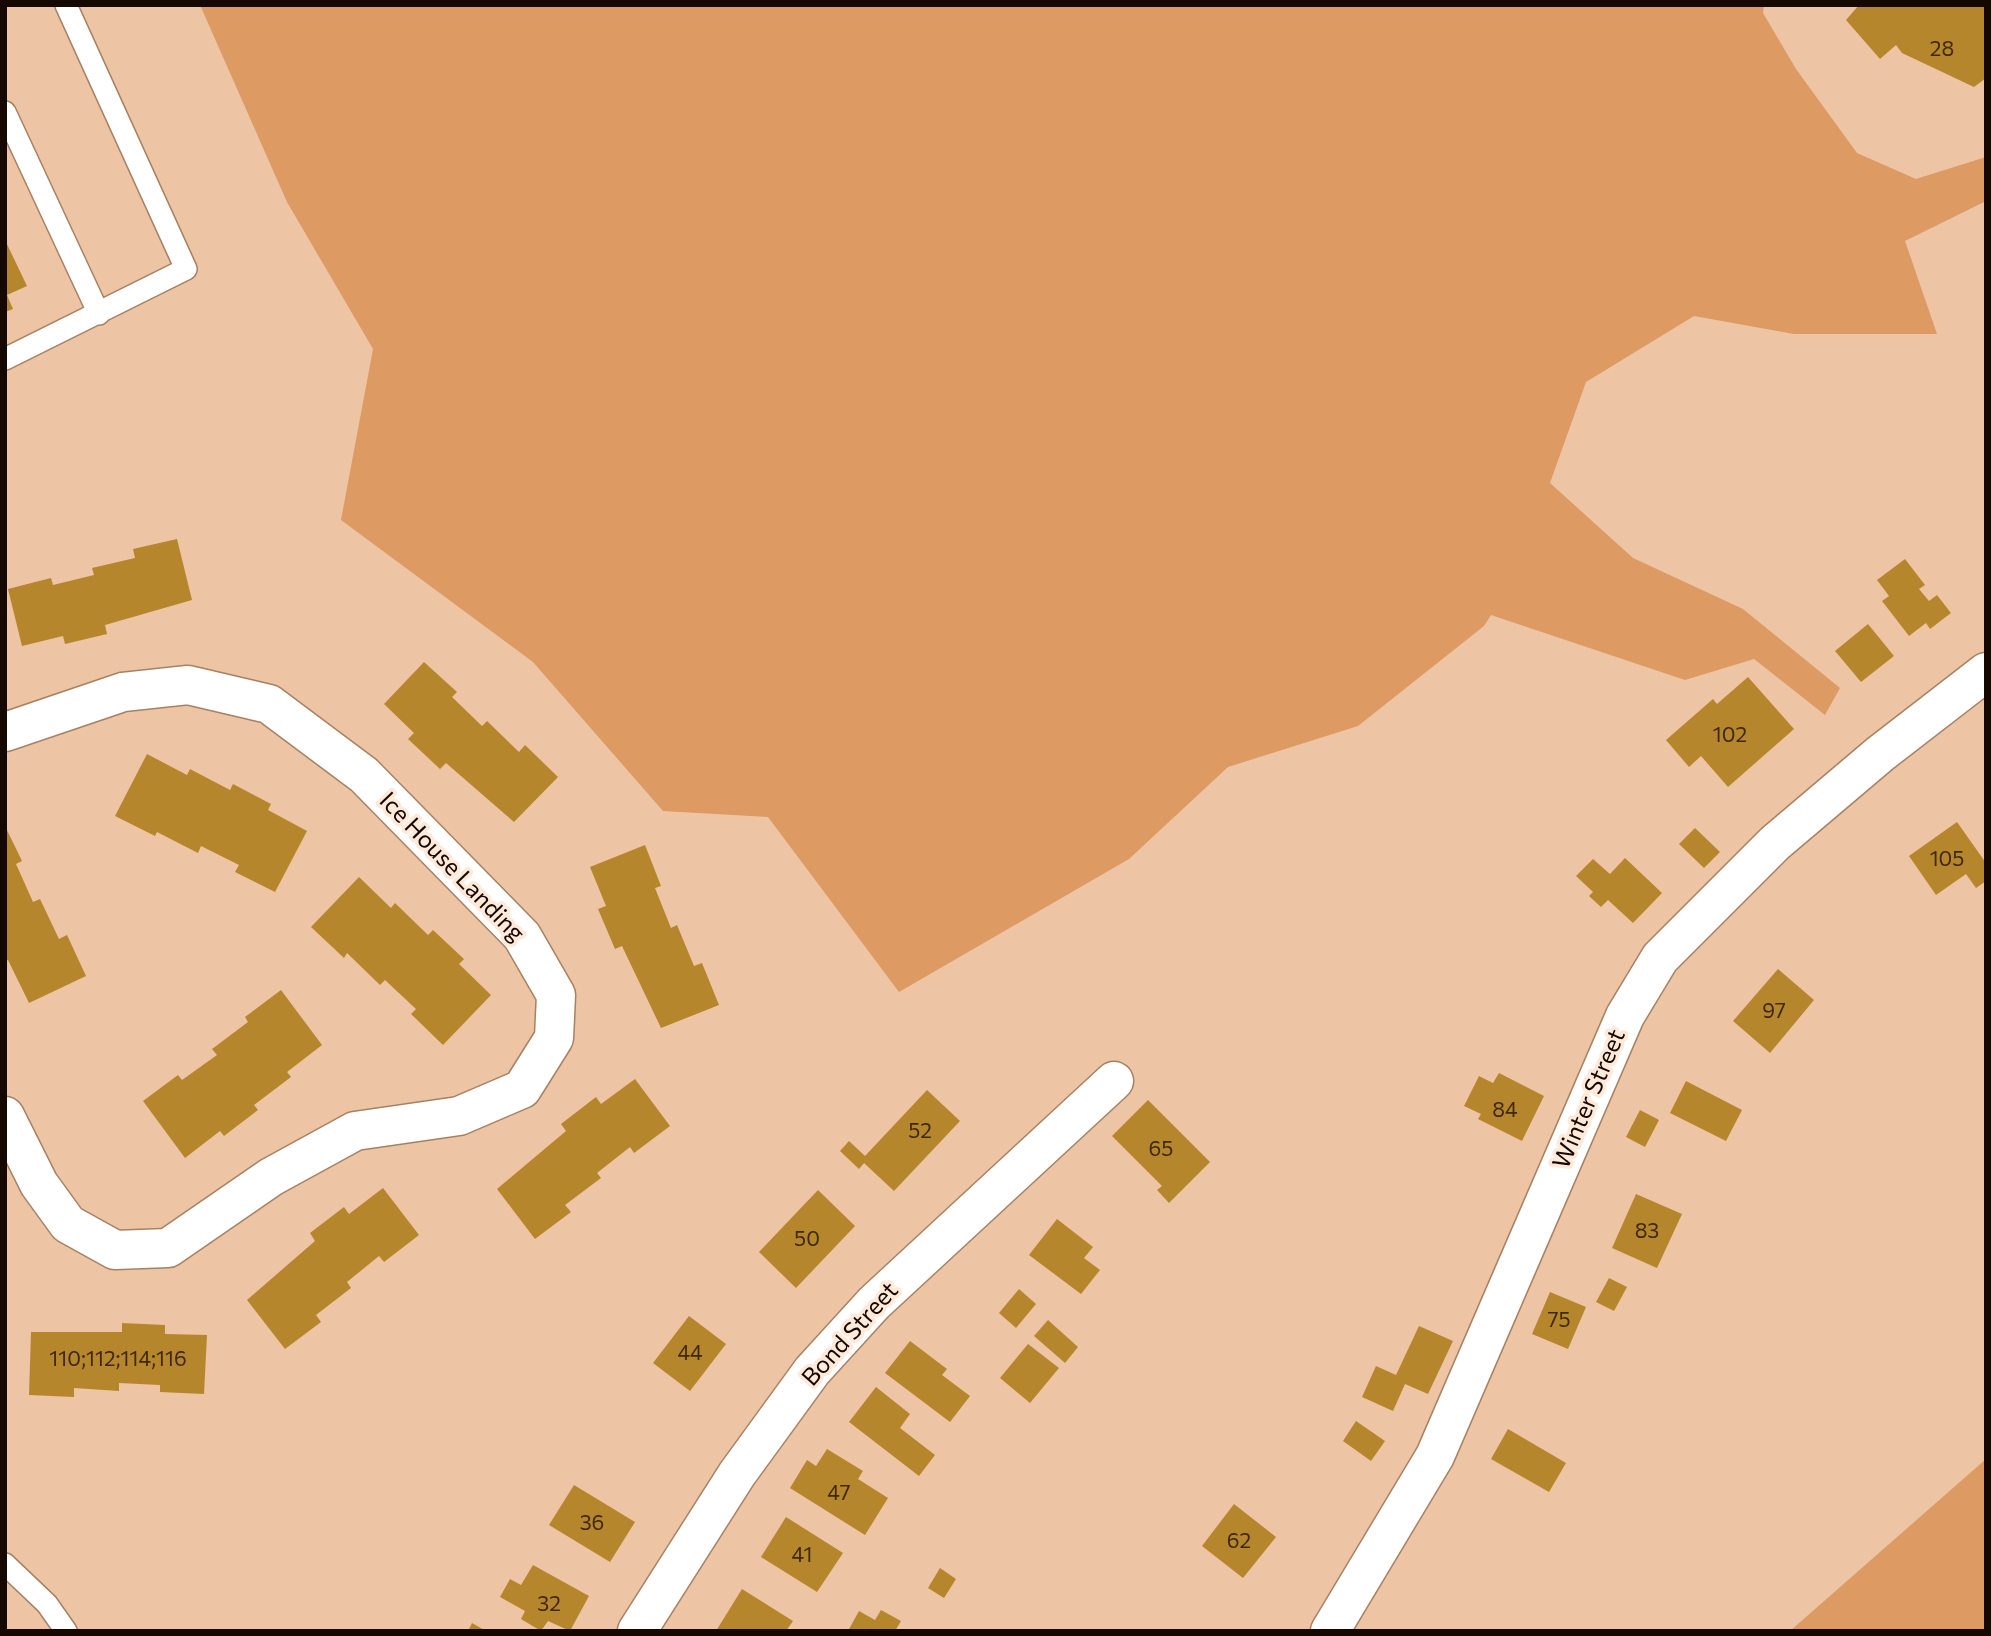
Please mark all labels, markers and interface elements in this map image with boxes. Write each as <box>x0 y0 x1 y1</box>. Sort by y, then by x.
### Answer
house number: 28 <box>1930 36 1954 62</box>
house number: 102 <box>1713 722 1747 748</box>
street label: Ice House Landing <box>373 786 531 948</box>
house number: 105 <box>1930 846 1964 872</box>
house number: 97 <box>1762 998 1786 1024</box>
street label: Winter Street <box>1547 1025 1631 1173</box>
house number: 84 <box>1492 1097 1518 1123</box>
house number: 52 <box>908 1118 932 1144</box>
house number: 65 <box>1149 1136 1173 1162</box>
house number: 83 <box>1635 1218 1659 1244</box>
house number: 50 <box>794 1226 820 1252</box>
street label: Bond Street <box>796 1276 904 1392</box>
house number: 75 <box>1547 1307 1571 1333</box>
house number: 44 <box>677 1340 703 1366</box>
house number: 110;112;114;116 <box>49 1346 187 1372</box>
house number: 47 <box>827 1480 851 1506</box>
house number: 36 <box>580 1510 604 1536</box>
house number: 62 <box>1227 1528 1251 1554</box>
house number: 41 <box>792 1542 812 1568</box>
house number: 32 <box>537 1591 561 1617</box>

